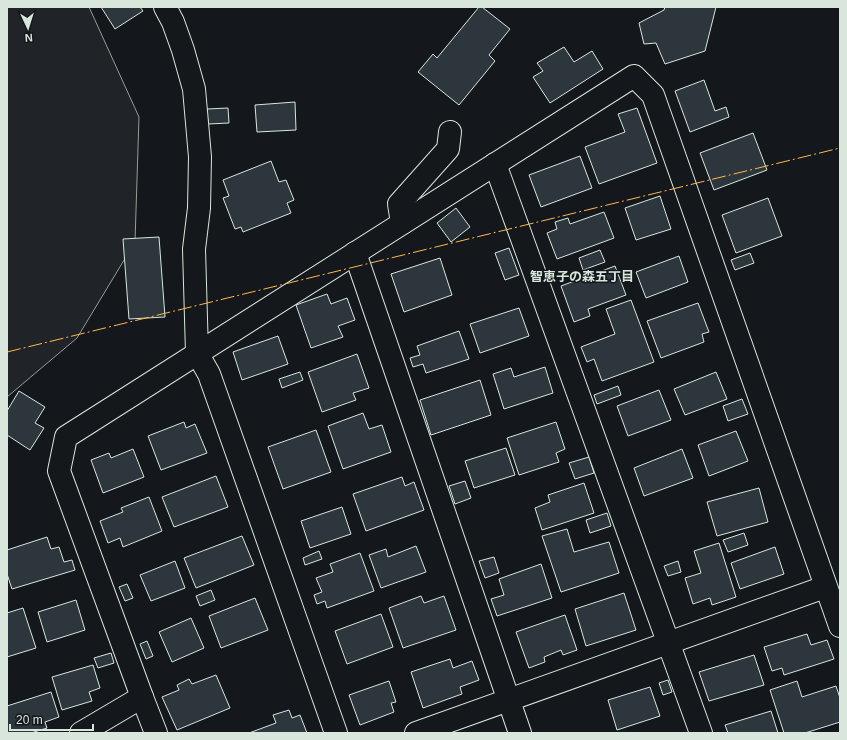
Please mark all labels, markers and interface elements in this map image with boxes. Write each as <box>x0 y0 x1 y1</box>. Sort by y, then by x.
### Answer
north arrow <box>8 8 48 48</box>
text: N <box>24 32 33 44</box>
district label: 智恵子の森五丁目 <box>530 269 634 284</box>
scale bar <box>10 706 93 732</box>
text: 20 m <box>16 713 43 727</box>

